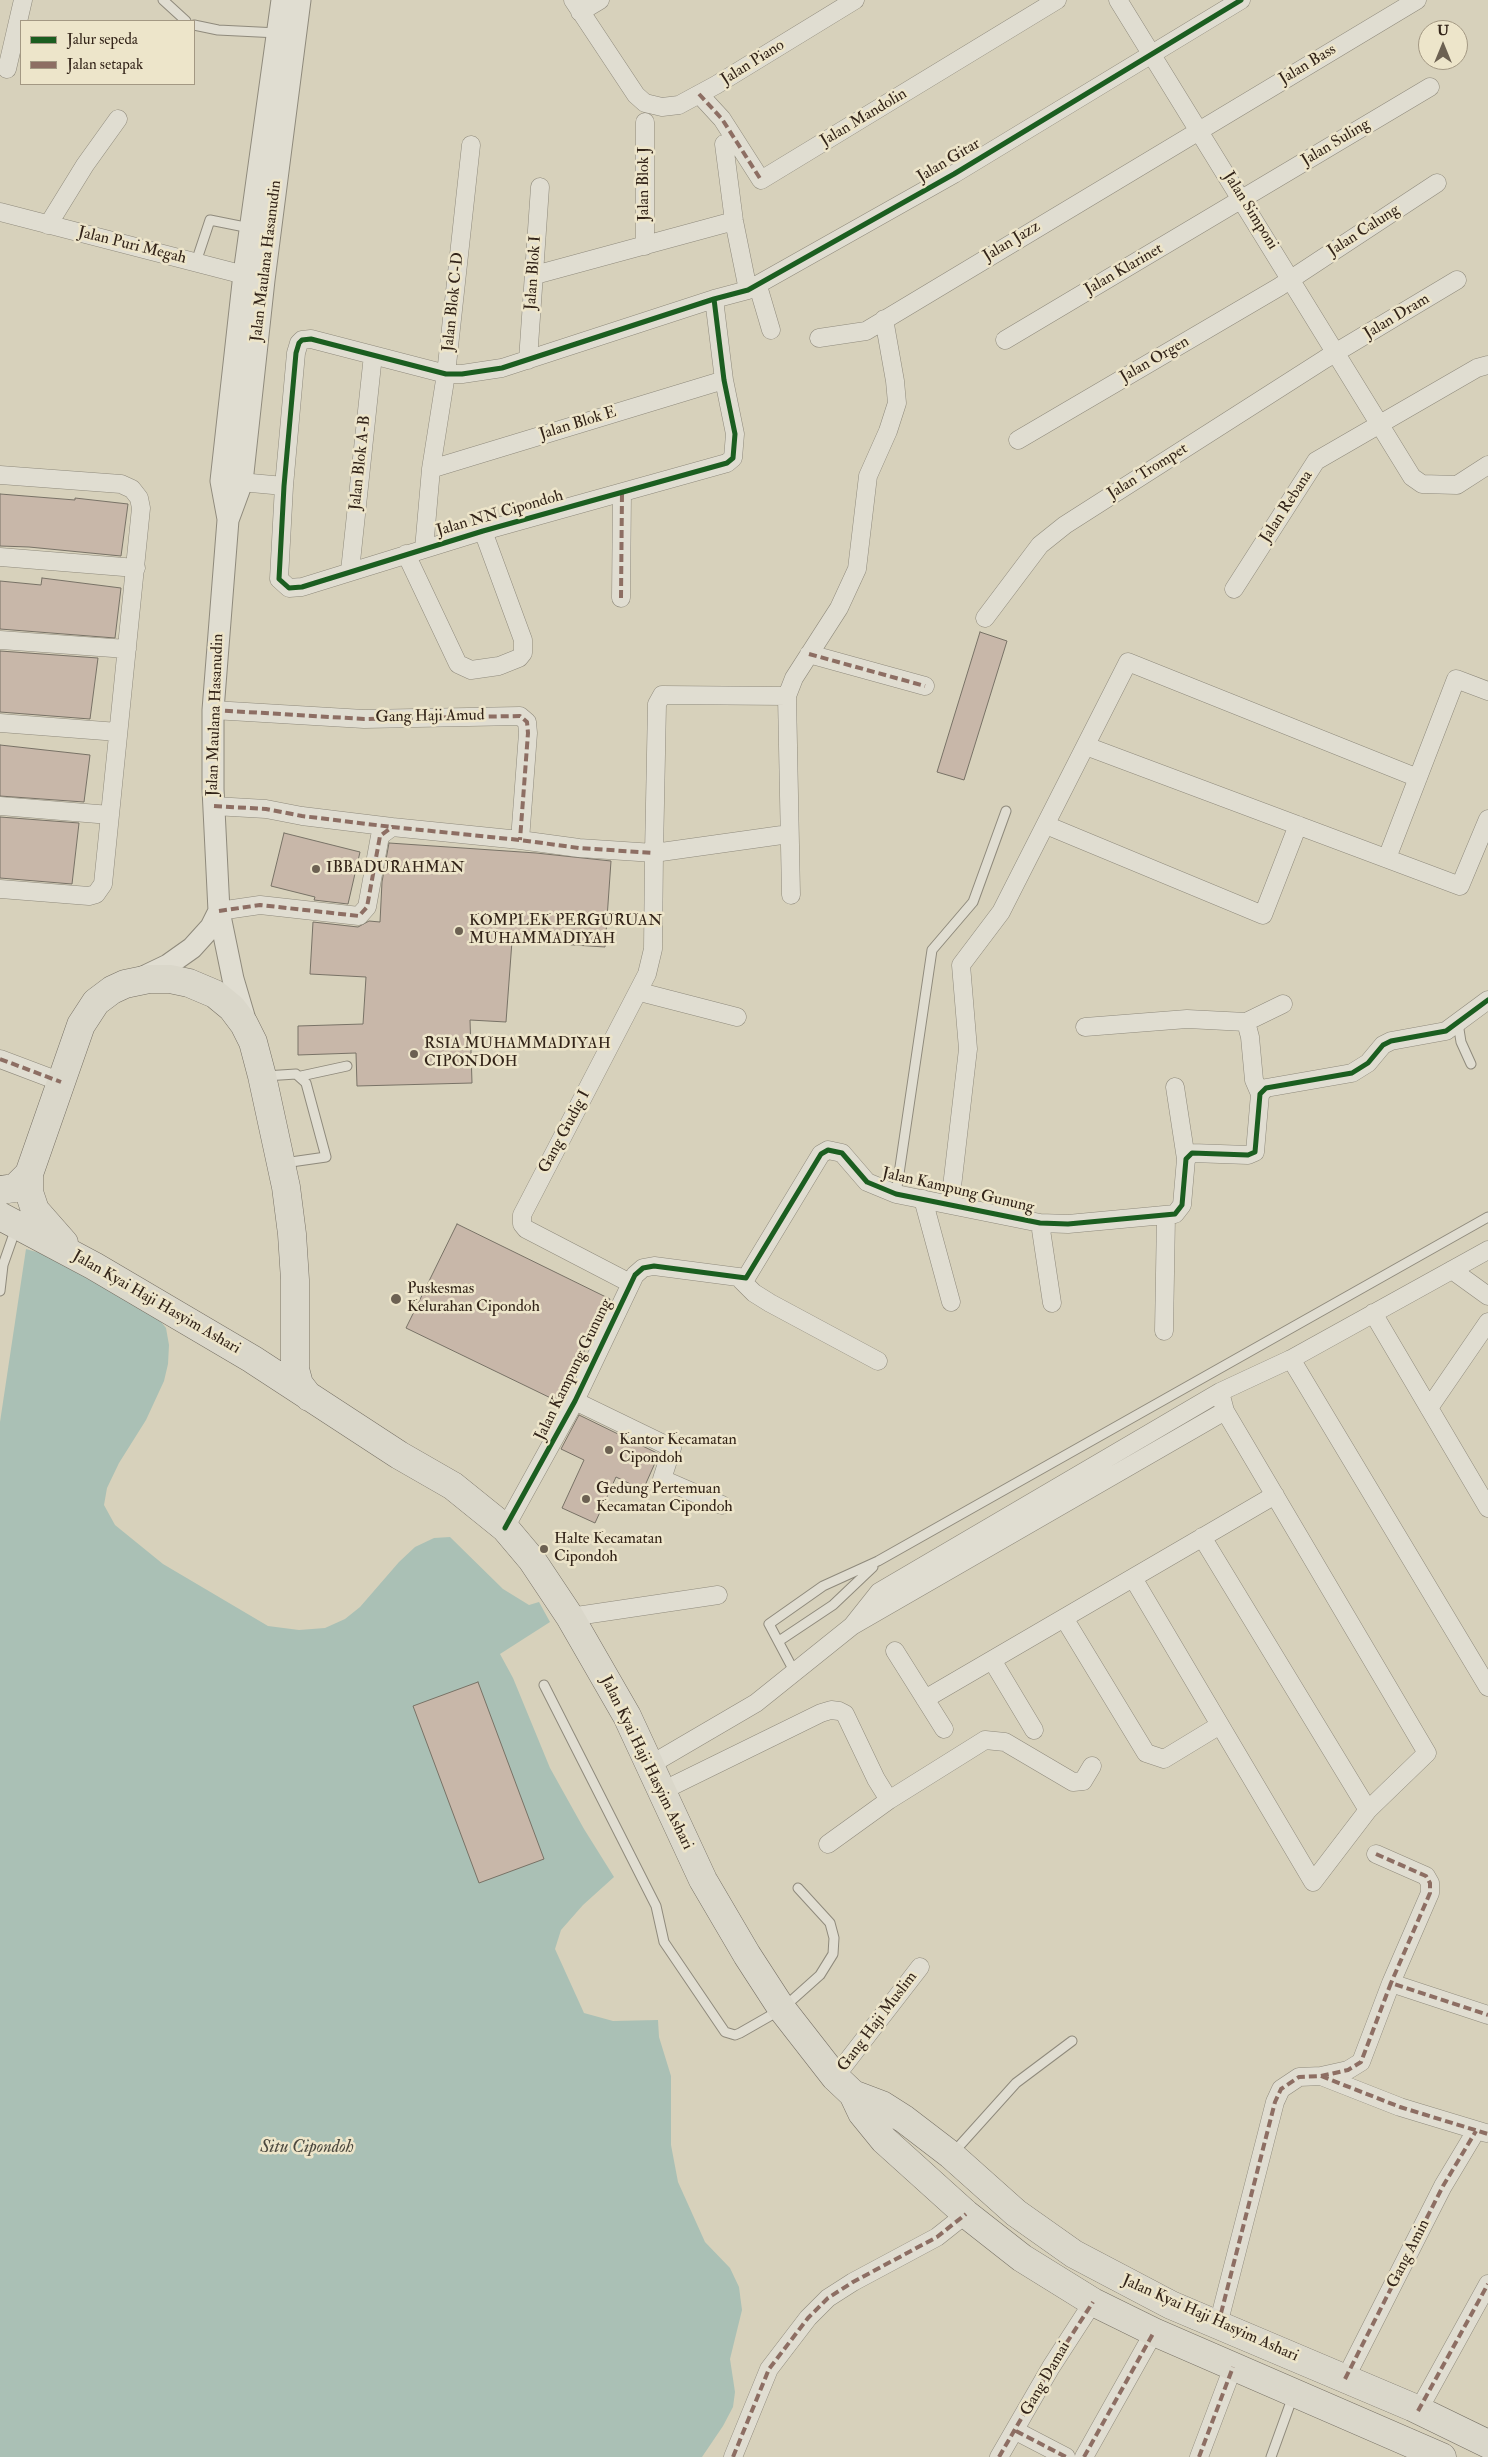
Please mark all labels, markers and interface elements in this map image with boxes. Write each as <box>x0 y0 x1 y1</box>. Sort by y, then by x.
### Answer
legend <box>20 20 195 85</box>
north arrow <box>1418 20 1468 70</box>
text: U <box>1437 22 1449 39</box>
text: Jalur sepeda <box>67 30 138 49</box>
street label: Jalan Piano <box>718 36 788 90</box>
street label: Jalan Bass <box>1276 41 1340 89</box>
text: Jalan setapak <box>67 55 143 74</box>
street label: Jalan Mandolin <box>817 85 911 151</box>
street label: Jalan Suling <box>1298 115 1374 171</box>
street label: Jalan Gitar <box>914 135 984 187</box>
street label: Jalan Blok J <box>635 147 655 221</box>
street label: Jalan Simponi <box>1218 168 1282 254</box>
street label: Jalan Maulana Hasanudin <box>248 179 286 343</box>
street label: Jalan Calung <box>1325 201 1403 261</box>
street label: Jalan Jazz <box>980 217 1044 267</box>
street label: Jalan Puri Megah <box>76 223 188 269</box>
street label: Jalan Blok I <box>522 235 546 311</box>
street label: Jalan Klarinet <box>1081 240 1167 300</box>
street label: Jalan Blok C-D <box>439 251 469 353</box>
street label: Jalan Dram <box>1361 290 1433 344</box>
street label: Jalan Orgen <box>1117 333 1193 387</box>
street label: Jalan Blok E <box>537 403 619 445</box>
street label: Jalan Blok A-B <box>346 414 376 512</box>
street label: Jalan Trompet <box>1104 440 1192 504</box>
street label: Jalan Rebana <box>1257 467 1317 547</box>
street label: Jalan NN Cipondoh <box>435 487 565 541</box>
street label: Jalan Maulana Hasanudin <box>204 633 228 797</box>
street label: Gang Haji Amud <box>375 706 485 728</box>
place label: IBBADURAHMAN <box>326 859 465 879</box>
marker: IBBADURAHMAN <box>310 863 322 875</box>
place label: KOMPLEK PERGURUAN MUHAMMADIYAH <box>469 912 662 950</box>
marker: KOMPLEK PERGURUAN MUHAMMADIYAH <box>453 925 465 937</box>
place label: RSIA MUHAMMADIYAH CIPONDOH <box>424 1035 611 1073</box>
marker: RSIA MUHAMMADIYAH CIPONDOH <box>408 1048 420 1060</box>
street label: Gang Gudig I <box>535 1087 595 1177</box>
street label: Jalan Kampung Gunung <box>880 1164 1036 1218</box>
street label: Jalan Kyai Haji Hasyim Ashari <box>69 1247 243 1359</box>
place label: Puskesmas Kelurahan Cipondoh <box>407 1280 540 1318</box>
marker: Puskesmas Kelurahan Cipondoh <box>389 1292 403 1306</box>
street label: Jalan Kampung Gunung <box>531 1296 617 1444</box>
place label: Kantor Kecamatan Cipondoh <box>619 1431 737 1469</box>
marker: Kantor Kecamatan Cipondoh <box>603 1444 615 1456</box>
place label: Gedung Pertemuan Kecamatan Cipondoh <box>596 1480 733 1518</box>
marker: Gedung Pertemuan Kecamatan Cipondoh <box>580 1493 592 1505</box>
place label: Halte Kecamatan Cipondoh <box>554 1530 663 1568</box>
marker: Halte Kecamatan Cipondoh <box>538 1543 550 1555</box>
street label: Jalan Kyai Haji Hasyim Ashari <box>596 1673 696 1853</box>
street label: Gang Haji Muslim <box>834 1968 922 2076</box>
water label: Situ Cipondoh <box>260 2137 354 2159</box>
street label: Gang Amin <box>1384 2216 1434 2292</box>
street label: Jalan Kyai Haji Hasyim Ashari <box>1119 2271 1301 2367</box>
street label: Gang Damai <box>1017 2339 1075 2419</box>

